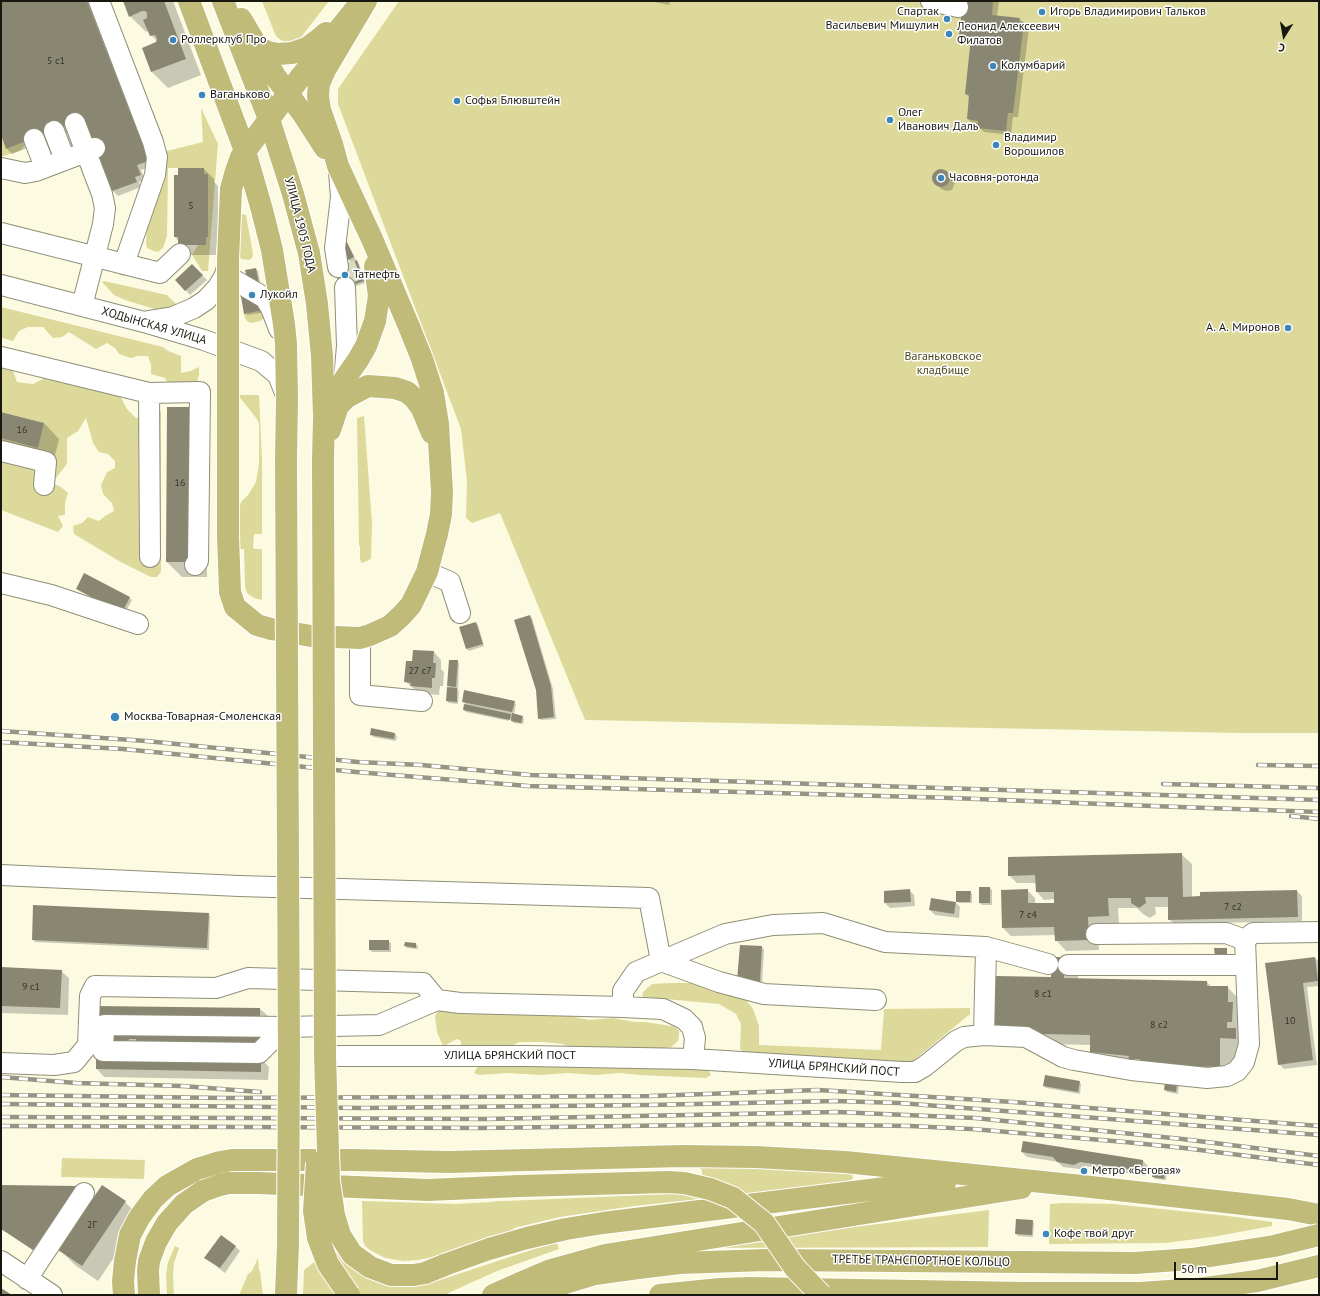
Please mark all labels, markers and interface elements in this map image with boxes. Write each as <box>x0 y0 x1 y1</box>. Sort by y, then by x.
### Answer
place label: Спартак Васильевич Мишулин <box>826 5 939 33</box>
place label: Игорь Владимирович Тальков <box>1050 5 1206 19</box>
marker: Игорь Владимирович Тальков <box>1037 7 1047 17</box>
marker: Спартак Васильевич Мишулин <box>942 14 952 24</box>
north arrow <box>1264 16 1304 56</box>
place label: Леонид Алексеевич Филатов <box>957 20 1060 48</box>
marker: Леонид Алексеевич Филатов <box>944 29 954 39</box>
place label: Роллерклуб Про <box>181 33 266 47</box>
marker: Роллерклуб Про <box>168 35 178 45</box>
text: С <box>1277 40 1286 55</box>
house number: 5 c1 <box>47 55 65 67</box>
place label: Колумбарий <box>1001 59 1065 73</box>
marker: Колумбарий <box>988 61 998 71</box>
place label: Ваганьково <box>210 88 270 102</box>
marker: Ваганьково <box>197 90 207 100</box>
place label: Софья Блювштейн <box>465 94 560 108</box>
marker: Софья Блювштейн <box>452 96 462 106</box>
place label: Олег Иванович Даль <box>898 106 978 134</box>
marker: Олег Иванович Даль <box>885 115 895 125</box>
place label: Владимир Ворошилов <box>1004 131 1064 159</box>
marker: Владимир Ворошилов <box>991 140 1001 150</box>
place label: Часовня-ротонда <box>949 171 1039 185</box>
marker: Часовня-ротонда <box>936 173 946 183</box>
street label: УЛИЦА 1905 ГОДА <box>281 176 319 274</box>
house number: 5 <box>188 200 194 212</box>
place label: Татнефть <box>353 268 400 282</box>
marker: Татнефть <box>340 270 350 280</box>
place label: Лукойл <box>260 288 298 302</box>
marker: Лукойл <box>247 290 257 300</box>
street label: ХОДЫНСКАЯ УЛИЦА <box>100 304 208 348</box>
place label: А. А. Миронов <box>1206 321 1280 335</box>
marker: А. А. Миронов <box>1283 323 1293 333</box>
park label: Ваганьковское кладбище <box>905 350 981 378</box>
house number: 16 <box>17 424 27 436</box>
house number: 16 <box>175 477 185 489</box>
house number: 27 с7 <box>408 665 432 677</box>
place label: Москва-Товарная-Смоленская <box>124 710 281 724</box>
marker: Москва-Товарная-Смоленская <box>109 711 121 723</box>
house number: 7 с2 <box>1224 901 1242 913</box>
house number: 7 с4 <box>1019 909 1037 921</box>
house number: 9 с1 <box>22 981 40 993</box>
house number: 8 с1 <box>1034 988 1052 1000</box>
house number: 10 <box>1285 1015 1295 1027</box>
house number: 8 с2 <box>1150 1019 1168 1031</box>
street label: УЛИЦА БРЯНСКИЙ ПОСТ <box>444 1049 576 1063</box>
street label: УЛИЦА БРЯНСКИЙ ПОСТ <box>768 1056 900 1080</box>
place label: Метро «Беговая» <box>1092 1164 1181 1178</box>
marker: Метро «Беговая» <box>1079 1166 1089 1176</box>
house number: 2Г <box>87 1219 97 1231</box>
place label: Кофе твой друг <box>1054 1227 1134 1241</box>
marker: Кофе твой друг <box>1041 1229 1051 1239</box>
street label: ТРЕТЬЕ ТРАНСПОРТНОЕ КОЛЬЦО <box>832 1252 1010 1270</box>
scale bar <box>1176 1254 1280 1280</box>
text: 50 m <box>1181 1261 1207 1276</box>

